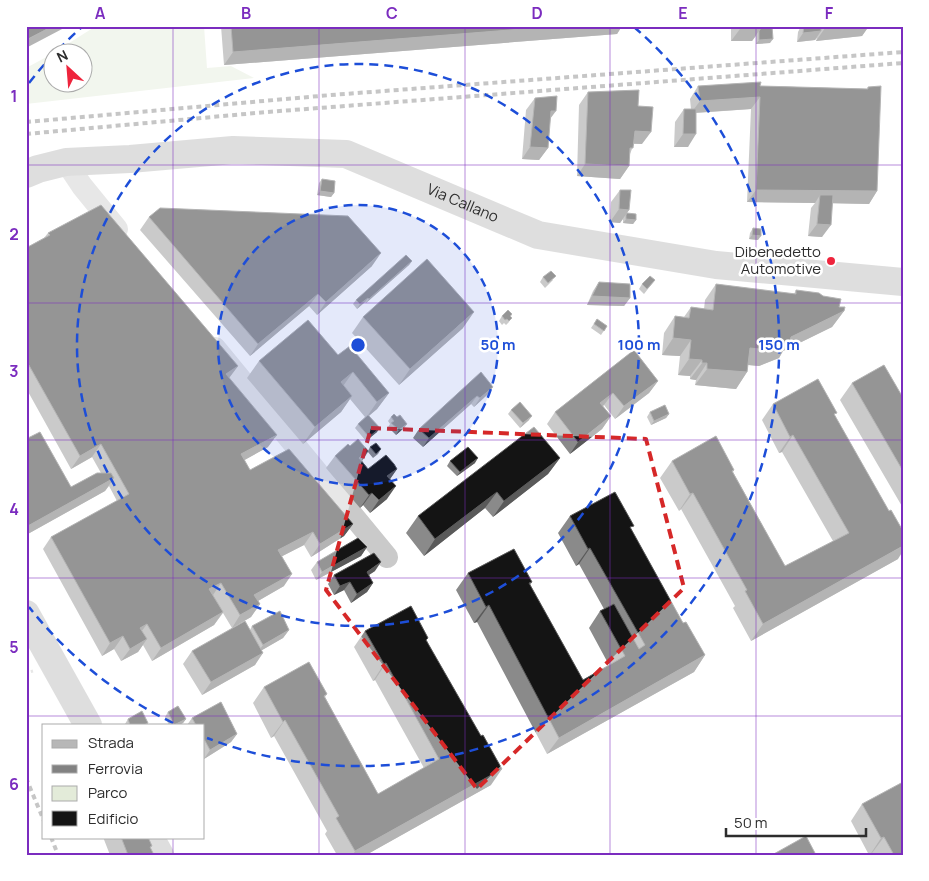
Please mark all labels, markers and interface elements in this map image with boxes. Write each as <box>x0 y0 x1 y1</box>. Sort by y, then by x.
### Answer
text: A <box>95 2 106 24</box>
text: B <box>241 2 251 24</box>
text: C <box>386 2 398 24</box>
text: D <box>531 2 543 24</box>
text: E <box>678 2 688 24</box>
text: F <box>825 2 834 24</box>
north arrow <box>42 42 92 92</box>
text: N <box>53 45 71 67</box>
text: 1 <box>10 85 18 107</box>
street label: Via Callano <box>424 178 502 227</box>
text: 2 <box>9 223 19 245</box>
place label: Dibenedetto Automotive <box>735 241 821 279</box>
marker: Dibenedetto Automotive <box>825 255 837 267</box>
text: 50 m <box>480 334 516 355</box>
text: 100 m <box>618 334 660 355</box>
text: 150 m <box>758 334 800 355</box>
centre of rings <box>349 336 367 354</box>
text: 3 <box>9 360 19 382</box>
text: 4 <box>9 498 19 520</box>
text: 5 <box>9 636 19 658</box>
legend <box>42 724 205 838</box>
text: Strada <box>88 732 134 753</box>
text: Ferrovia <box>88 758 143 779</box>
text: 6 <box>9 773 19 795</box>
text: Parco <box>88 782 127 803</box>
scale bar <box>726 806 866 838</box>
text: Edificio <box>88 808 139 829</box>
text: 50 m <box>734 812 768 833</box>

